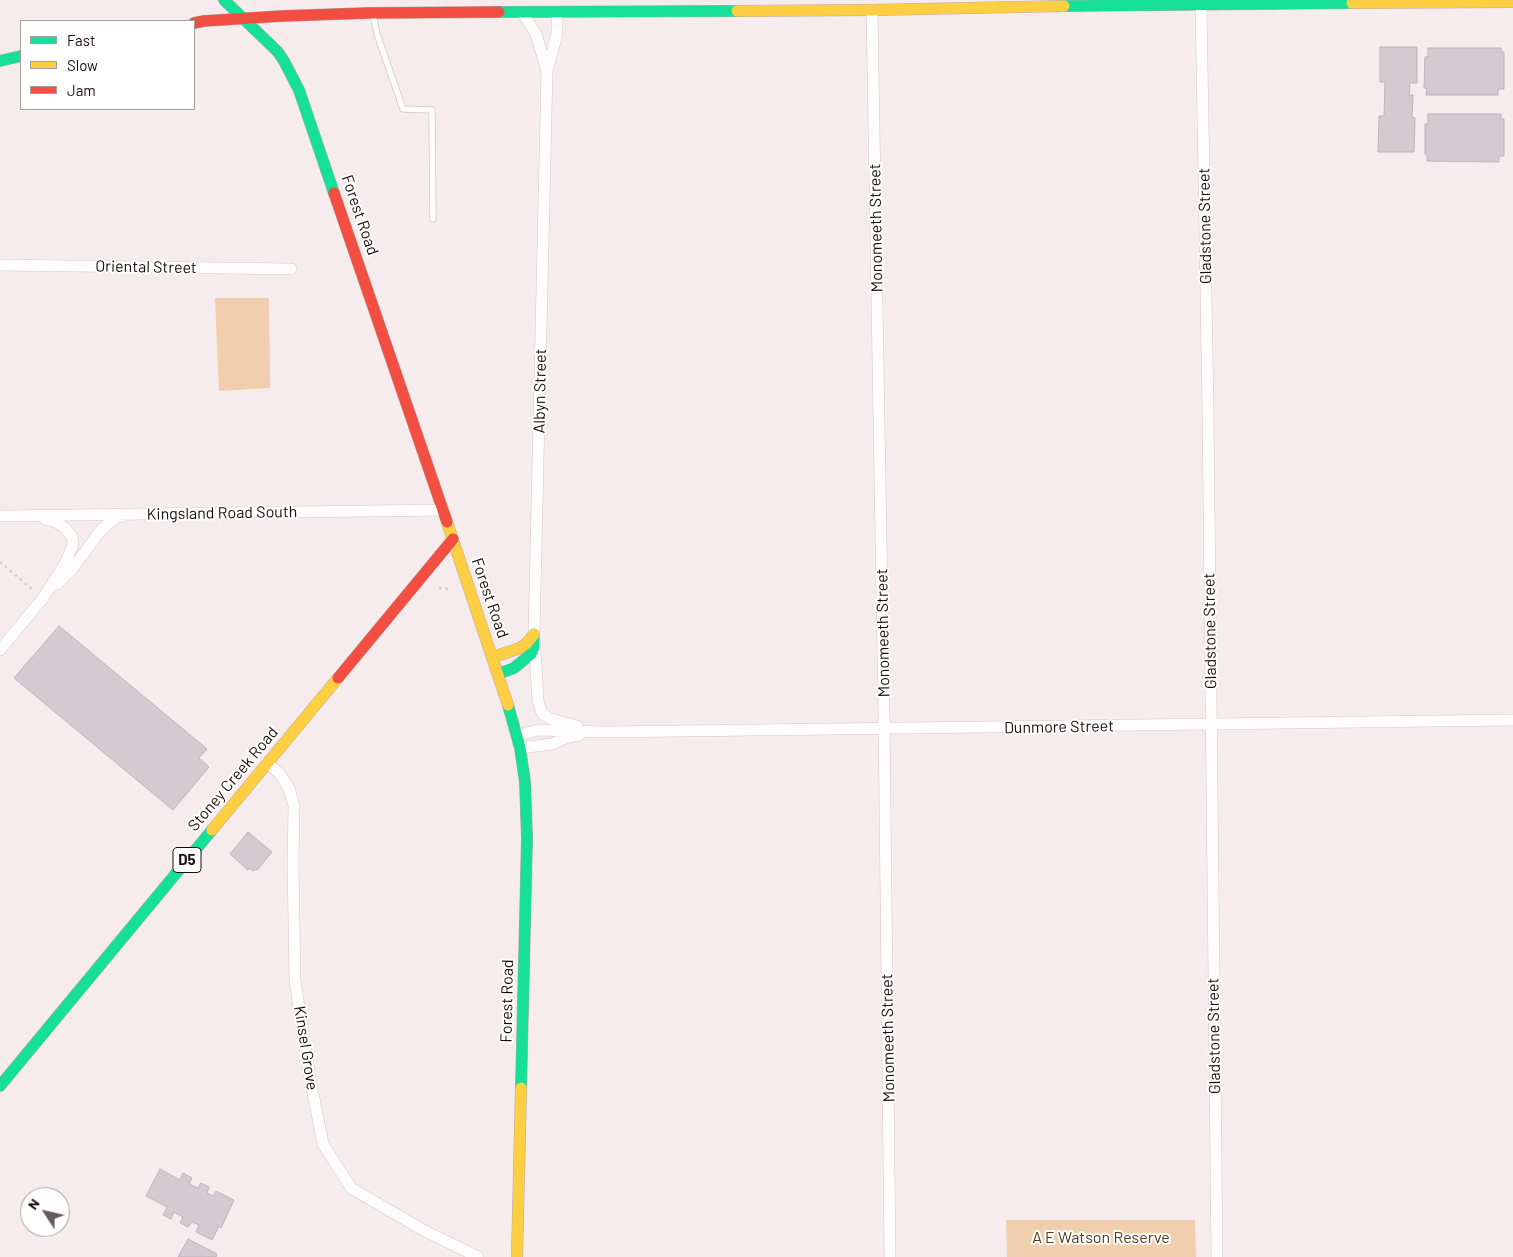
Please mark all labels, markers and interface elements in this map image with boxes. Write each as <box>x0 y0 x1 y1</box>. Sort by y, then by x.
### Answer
legend <box>20 20 195 110</box>
text: Fast <box>67 31 95 49</box>
text: Slow <box>67 56 98 74</box>
text: Jam <box>67 81 96 99</box>
street label: Monomeeth Street <box>865 163 887 293</box>
street label: Gladstone Street <box>1194 168 1216 284</box>
street label: Forest Road <box>337 172 383 258</box>
street label: Oriental Street <box>95 257 197 277</box>
street label: Albyn Street <box>530 348 550 434</box>
street label: Kingsland Road South <box>147 502 297 524</box>
street label: Forest Road <box>467 555 513 641</box>
street label: Monomeeth Street <box>872 568 894 698</box>
street label: Gladstone Street <box>1199 573 1221 689</box>
street label: Dunmore Street <box>1004 716 1114 738</box>
street label: Stoney Creek Road <box>184 723 282 835</box>
road number: D5 <box>173 848 201 872</box>
street label: Forest Road <box>497 959 517 1043</box>
street label: Monomeeth Street <box>877 973 899 1103</box>
street label: Gladstone Street <box>1203 978 1225 1094</box>
street label: Kinsel Grove <box>290 1004 322 1092</box>
north arrow <box>20 1187 70 1237</box>
text: N <box>23 1195 43 1212</box>
park label: A E Watson Reserve <box>1032 1228 1170 1248</box>

